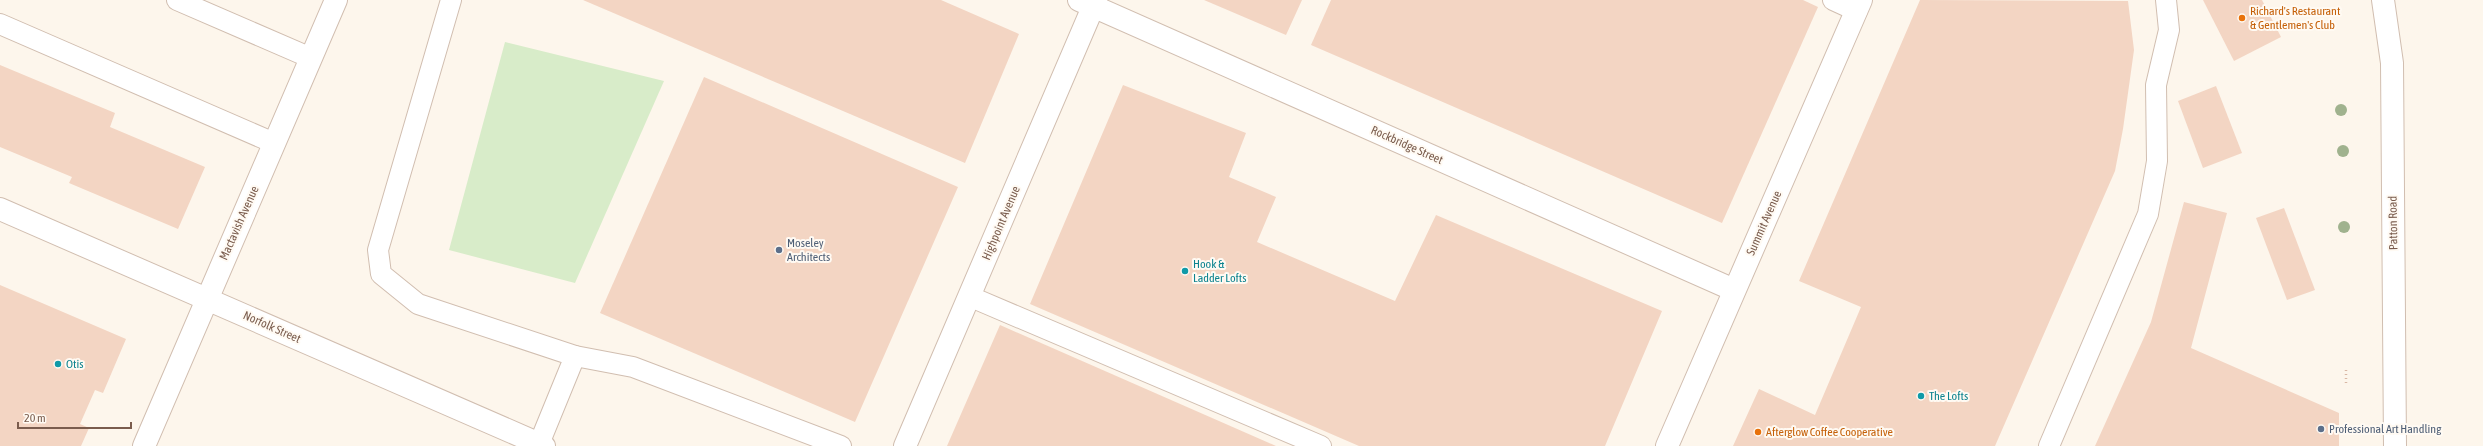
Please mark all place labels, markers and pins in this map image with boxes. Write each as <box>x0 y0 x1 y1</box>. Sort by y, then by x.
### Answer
place label: Richard's Restaurant & Gentlemen's Club <box>2250 4 2341 32</box>
marker: Richard's Restaurant & Gentlemen's Club <box>2237 13 2247 23</box>
place label: Moseley Architects <box>787 236 830 264</box>
marker: Moseley Architects <box>774 245 784 255</box>
place label: Hook & Ladder Lofts <box>1193 257 1247 285</box>
marker: Hook & Ladder Lofts <box>1180 266 1190 276</box>
place label: Otis <box>66 357 83 371</box>
marker: Otis <box>53 359 63 369</box>
place label: The Lofts <box>1929 389 1968 403</box>
marker: The Lofts <box>1916 391 1926 401</box>
place label: Professional Art Handling <box>2329 422 2442 436</box>
marker: Professional Art Handling <box>2316 424 2326 434</box>
place label: Afterglow Coffee Cooperative <box>1766 425 1893 439</box>
marker: Afterglow Coffee Cooperative <box>1753 427 1763 437</box>

